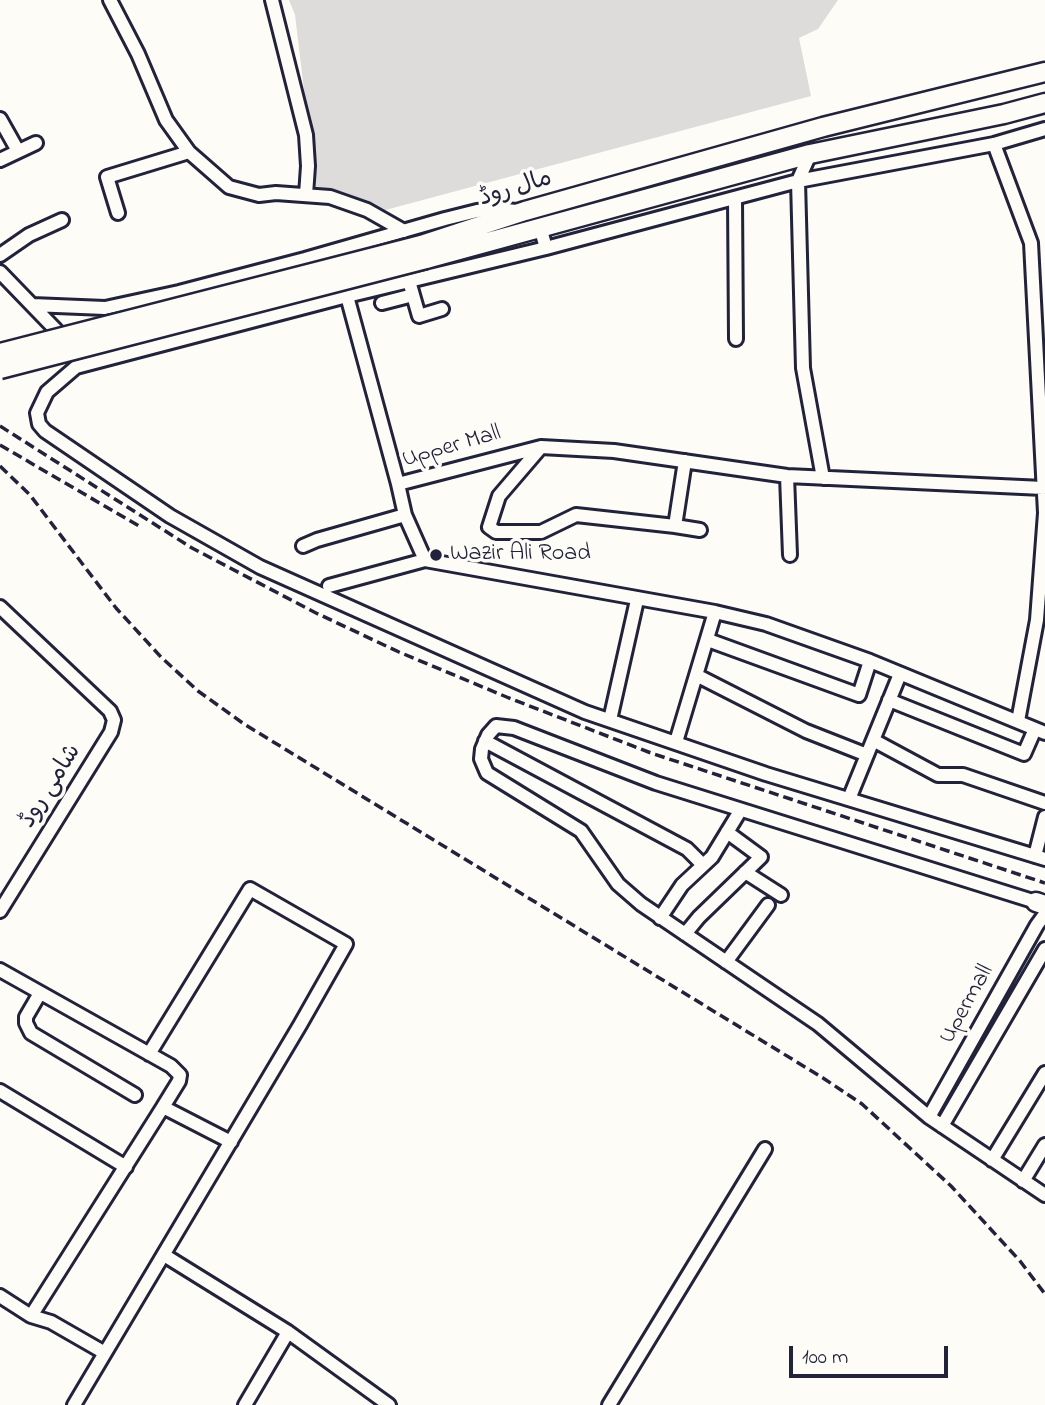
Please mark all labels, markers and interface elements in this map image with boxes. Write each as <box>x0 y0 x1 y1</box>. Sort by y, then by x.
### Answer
street label: مال روڈ <box>476 165 556 215</box>
street label: Upper Mall <box>399 420 505 476</box>
place label: Wazir Ali Road <box>450 541 591 569</box>
marker: Wazir Ali Road <box>428 547 444 563</box>
street label: شامی روڈ <box>15 740 89 834</box>
street label: Upermall <box>935 960 1001 1050</box>
scale bar <box>793 1332 952 1376</box>
text: 100 m <box>802 1343 848 1373</box>

